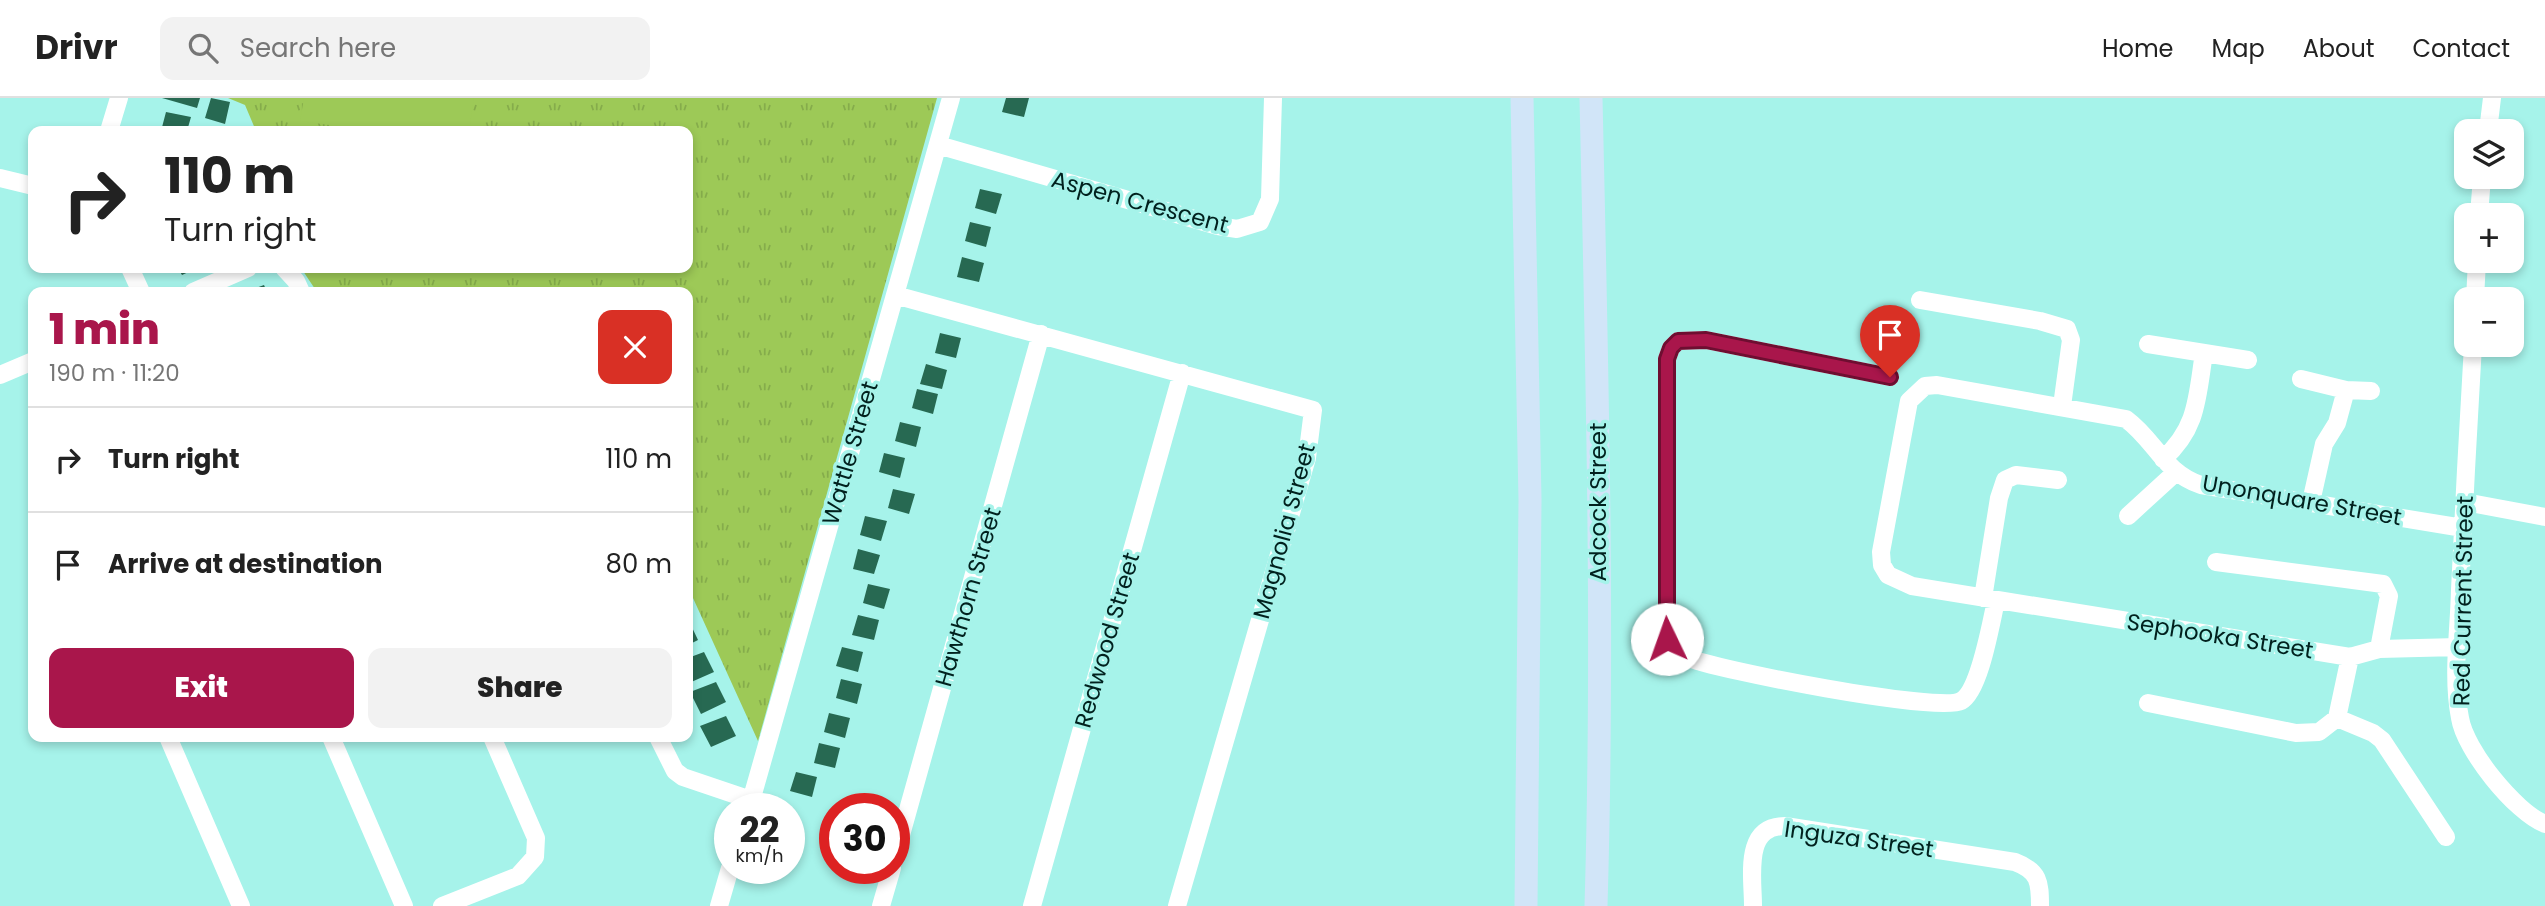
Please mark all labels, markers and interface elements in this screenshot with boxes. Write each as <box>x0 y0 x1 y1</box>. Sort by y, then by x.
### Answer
search box <box>160 17 650 80</box>
text: Drivr <box>35 24 118 71</box>
icon: search <box>184 29 222 67</box>
text: Search here <box>240 30 396 66</box>
text: Home <box>2102 32 2174 65</box>
text: Map <box>2212 32 2265 65</box>
text: About <box>2303 32 2374 65</box>
text: Contact <box>2412 32 2510 65</box>
map controls <box>2454 119 2524 357</box>
button: layers <box>2454 119 2524 189</box>
text: 110 m <box>164 142 295 210</box>
icon: right <box>49 154 140 245</box>
street label: Aspen Crescent <box>1048 163 1232 241</box>
button: + <box>2454 203 2524 273</box>
text: Turn right <box>164 207 316 252</box>
button: − <box>2454 287 2524 357</box>
text: 1 min <box>49 300 160 359</box>
pin <box>1860 305 1920 377</box>
button: close <box>598 310 672 384</box>
icon: arrive <box>1871 316 1909 354</box>
text: 190 m · 11:20 <box>49 357 180 389</box>
street label: Wattle Street <box>814 377 886 529</box>
street label: Adcock Street <box>1582 422 1614 582</box>
street label: Magnolia Street <box>1245 440 1323 622</box>
icon: right <box>49 441 87 479</box>
text: Turn right <box>108 441 240 477</box>
text: 110 m <box>605 441 672 477</box>
street label: Unonquare Street <box>2200 467 2404 533</box>
street label: Red Current Street <box>2445 496 2481 706</box>
street label: Hawthorn Street <box>927 504 1009 690</box>
icon: arrive <box>49 546 87 584</box>
text: Arrive at destination <box>108 546 383 582</box>
text: 80 m <box>606 546 672 582</box>
street label: Redwood Street <box>1067 549 1147 731</box>
position arrow <box>1630 602 1704 676</box>
street label: Sephooka Street <box>2124 605 2316 667</box>
button: Exit <box>49 648 354 728</box>
button: Share <box>368 648 672 728</box>
speed limit sign: 30 <box>819 793 910 884</box>
text: 22 <box>740 805 779 854</box>
street label: Inguza Street <box>1782 813 1936 865</box>
text: km/h <box>736 843 783 868</box>

